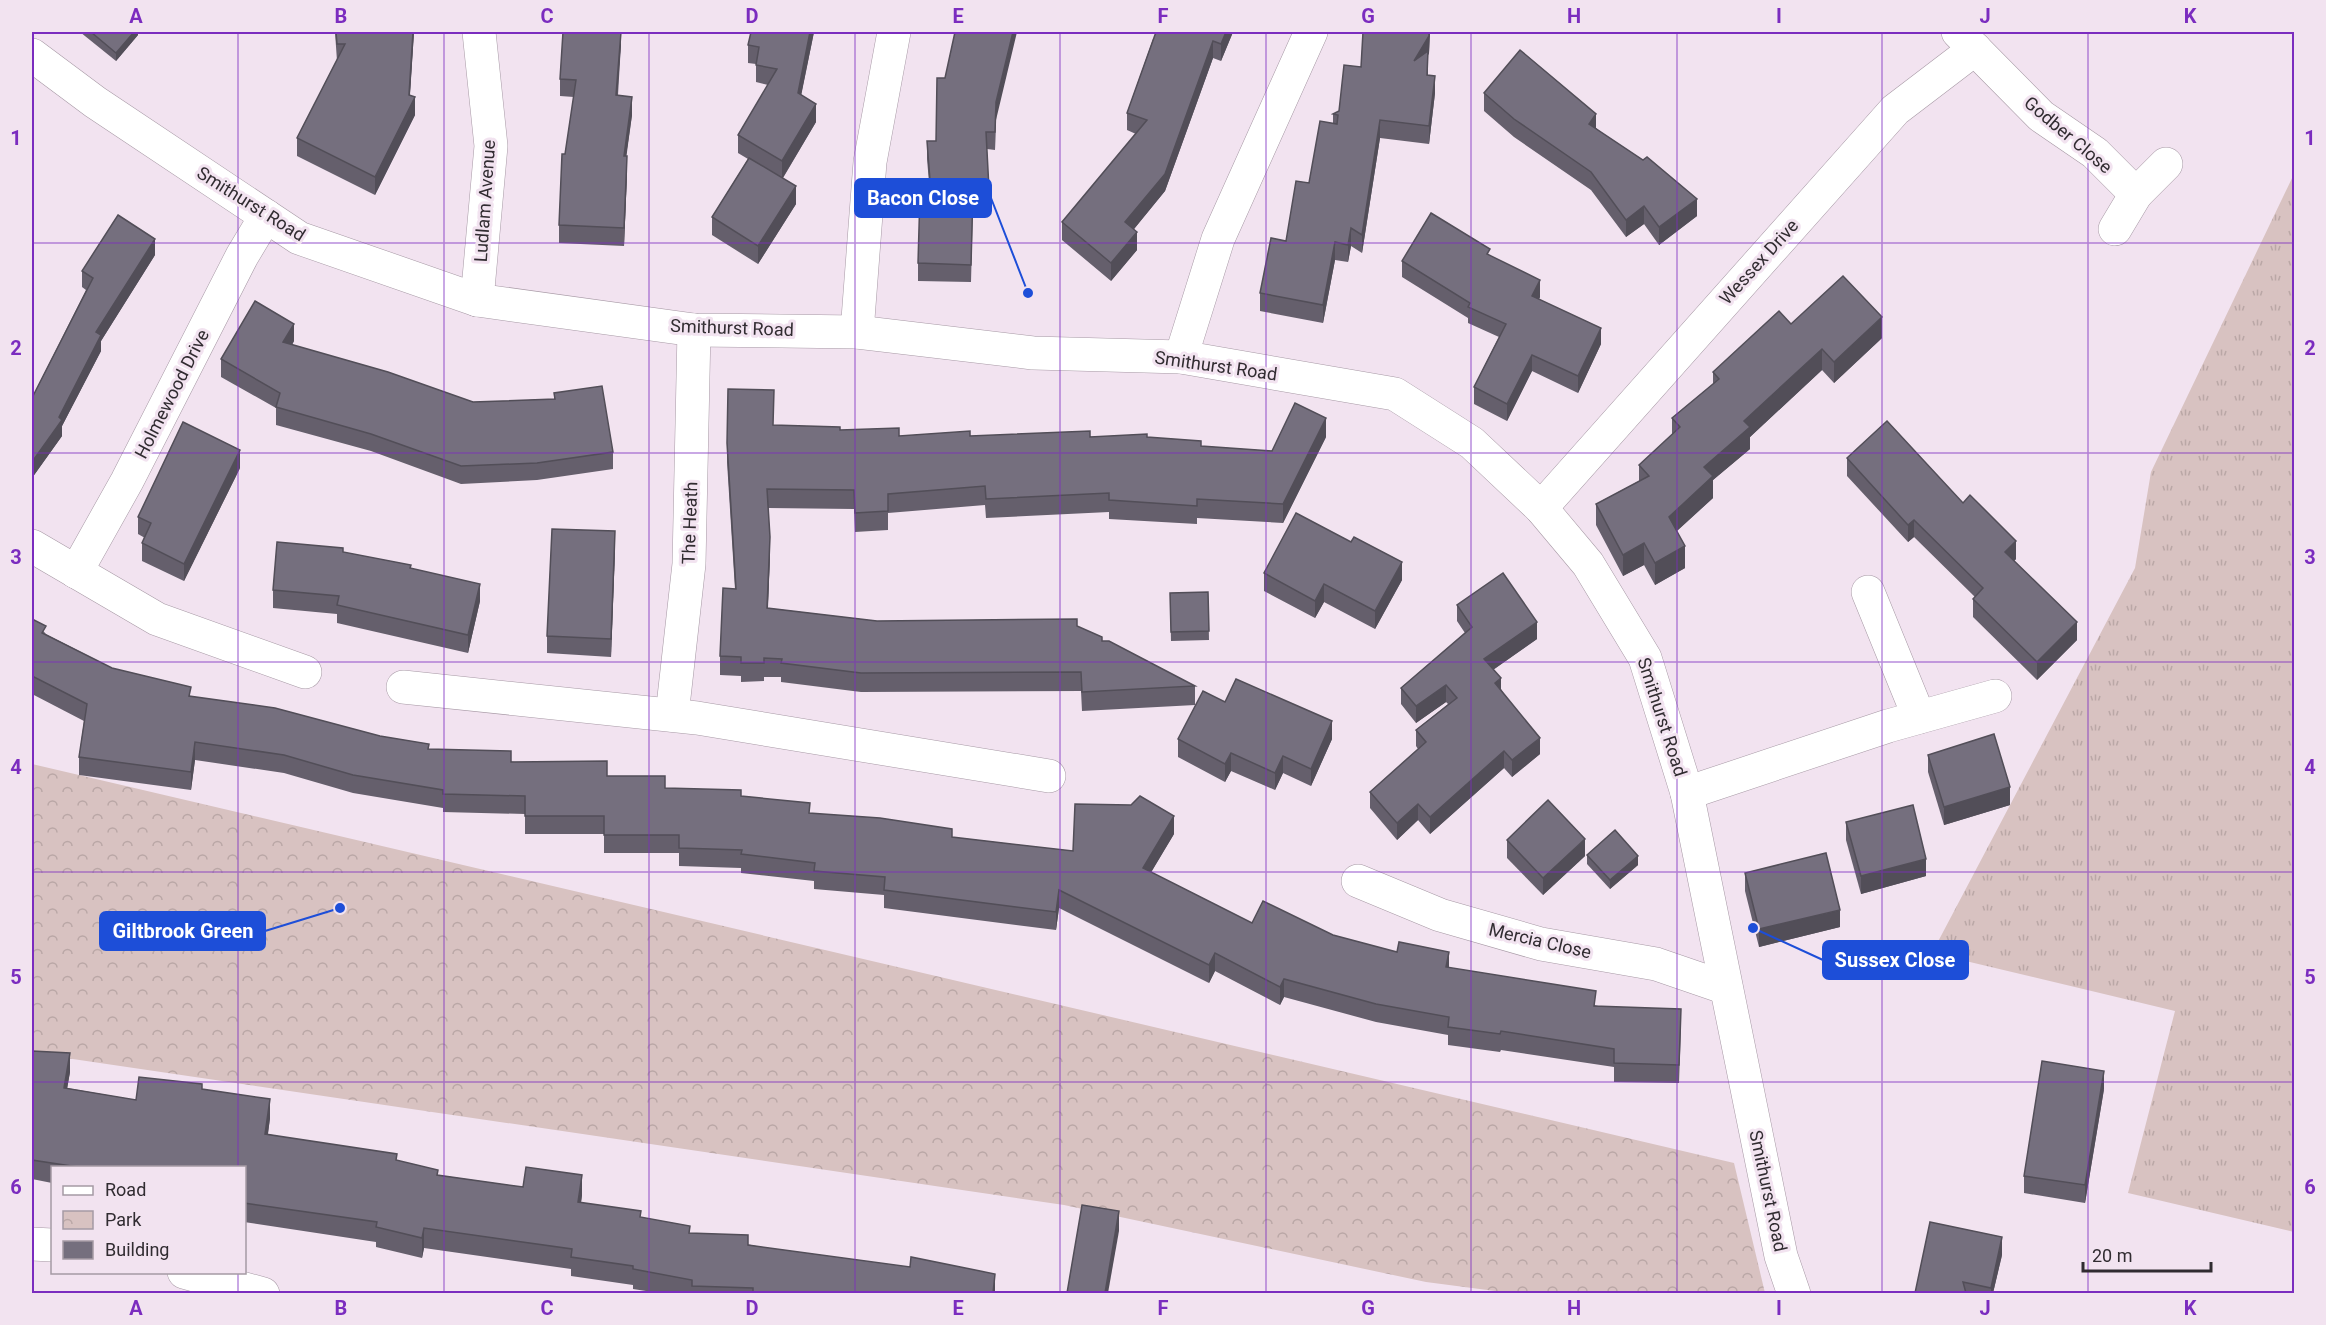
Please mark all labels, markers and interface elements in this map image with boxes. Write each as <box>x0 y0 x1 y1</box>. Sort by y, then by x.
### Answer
text: A <box>129 4 143 28</box>
text: B <box>335 4 347 28</box>
text: C <box>540 4 554 28</box>
text: D <box>746 4 759 28</box>
text: E <box>952 4 964 28</box>
text: F <box>1158 4 1169 28</box>
text: G <box>1361 4 1375 28</box>
text: H <box>1567 4 1581 28</box>
text: I <box>1776 4 1782 28</box>
text: J <box>1979 4 1991 28</box>
text: K <box>2184 4 2197 28</box>
street label: Godber Close <box>2020 92 2116 177</box>
text: 1 <box>10 126 22 150</box>
text: 1 <box>2304 126 2316 150</box>
street label: Ludlam Avenue <box>470 139 499 263</box>
street label: Smithurst Road <box>193 162 309 245</box>
callout: Bacon Close <box>855 179 991 217</box>
text: Bacon Close <box>867 186 979 210</box>
street label: Wessex Drive <box>1715 215 1802 309</box>
street label: Smithurst Road <box>670 315 794 340</box>
street label: Holmewood Drive <box>130 326 213 462</box>
text: 2 <box>10 336 22 360</box>
text: 2 <box>2304 336 2316 360</box>
street label: Smithurst Road <box>1153 347 1279 385</box>
street label: The Heath <box>678 481 701 565</box>
text: 3 <box>10 545 22 569</box>
text: 3 <box>2304 545 2316 569</box>
street label: Smithurst Road <box>1633 655 1692 779</box>
text: 4 <box>10 755 22 779</box>
text: 4 <box>2304 755 2316 779</box>
callout: Giltbrook Green <box>100 912 265 950</box>
text: Giltbrook Green <box>112 919 254 943</box>
street label: Mercia Close <box>1487 919 1593 962</box>
callout: Sussex Close <box>1823 941 1968 979</box>
text: Sussex Close <box>1835 948 1956 972</box>
text: 5 <box>10 965 22 989</box>
text: 5 <box>2304 965 2316 989</box>
street label: Smithurst Road <box>1745 1128 1792 1254</box>
legend <box>51 1166 246 1274</box>
text: 6 <box>10 1175 22 1199</box>
text: 6 <box>2304 1175 2316 1199</box>
text: Road <box>105 1179 146 1200</box>
text: Park <box>105 1209 142 1230</box>
scale bar <box>2083 1235 2210 1273</box>
text: Building <box>105 1239 169 1260</box>
text: 20 m <box>2092 1245 2132 1266</box>
text: A <box>129 1296 143 1320</box>
text: B <box>335 1296 347 1320</box>
text: C <box>540 1296 554 1320</box>
text: D <box>746 1296 759 1320</box>
text: E <box>952 1296 964 1320</box>
text: F <box>1158 1296 1169 1320</box>
text: G <box>1361 1296 1375 1320</box>
text: H <box>1567 1296 1581 1320</box>
text: I <box>1776 1296 1782 1320</box>
text: J <box>1979 1296 1991 1320</box>
text: K <box>2184 1296 2197 1320</box>

